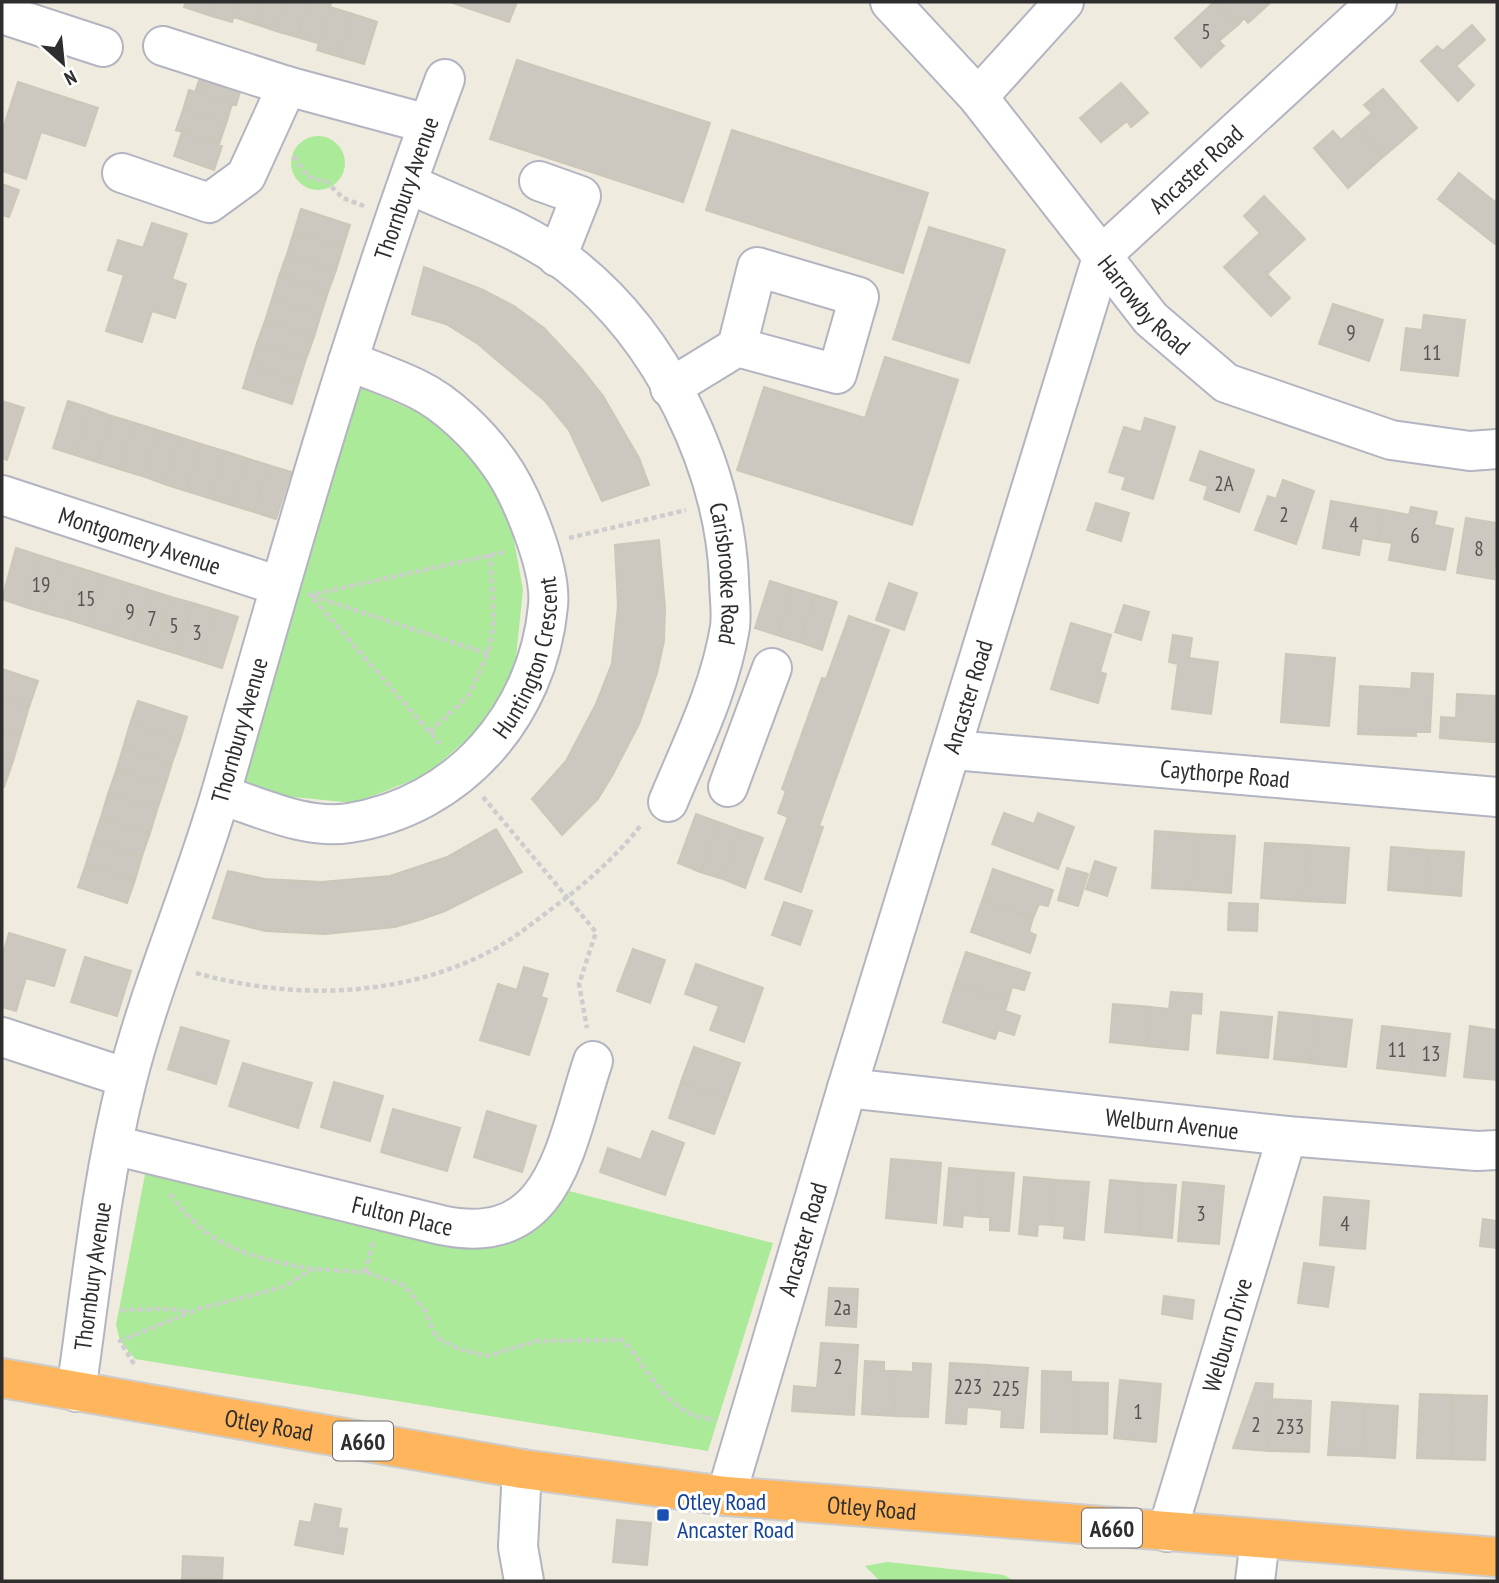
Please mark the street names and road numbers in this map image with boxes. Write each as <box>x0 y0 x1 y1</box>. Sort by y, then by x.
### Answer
street label: Thornbury Avenue <box>367 112 445 264</box>
street label: Ancaster Road <box>1142 118 1249 220</box>
street label: Harrowby Road <box>1091 249 1197 362</box>
street label: Montgomery Avenue <box>55 499 225 581</box>
street label: Carisbrooke Road <box>703 499 746 648</box>
street label: Huntington Crescent <box>485 574 564 744</box>
street label: Ancaster Road <box>935 636 999 757</box>
street label: Thornbury Avenue <box>204 654 274 806</box>
street label: Caythorpe Road <box>1159 752 1291 795</box>
street label: Welburn Avenue <box>1104 1101 1240 1146</box>
street label: Ancaster Road <box>771 1178 834 1300</box>
street label: Fulton Place <box>349 1188 455 1242</box>
street label: Thornbury Avenue <box>66 1200 118 1352</box>
street label: Welburn Drive <box>1195 1274 1259 1396</box>
street label: Otley Road <box>222 1402 316 1448</box>
road number: A660 <box>333 1422 393 1460</box>
street label: Otley Road <box>826 1489 918 1527</box>
road number: A660 <box>1082 1508 1142 1548</box>

